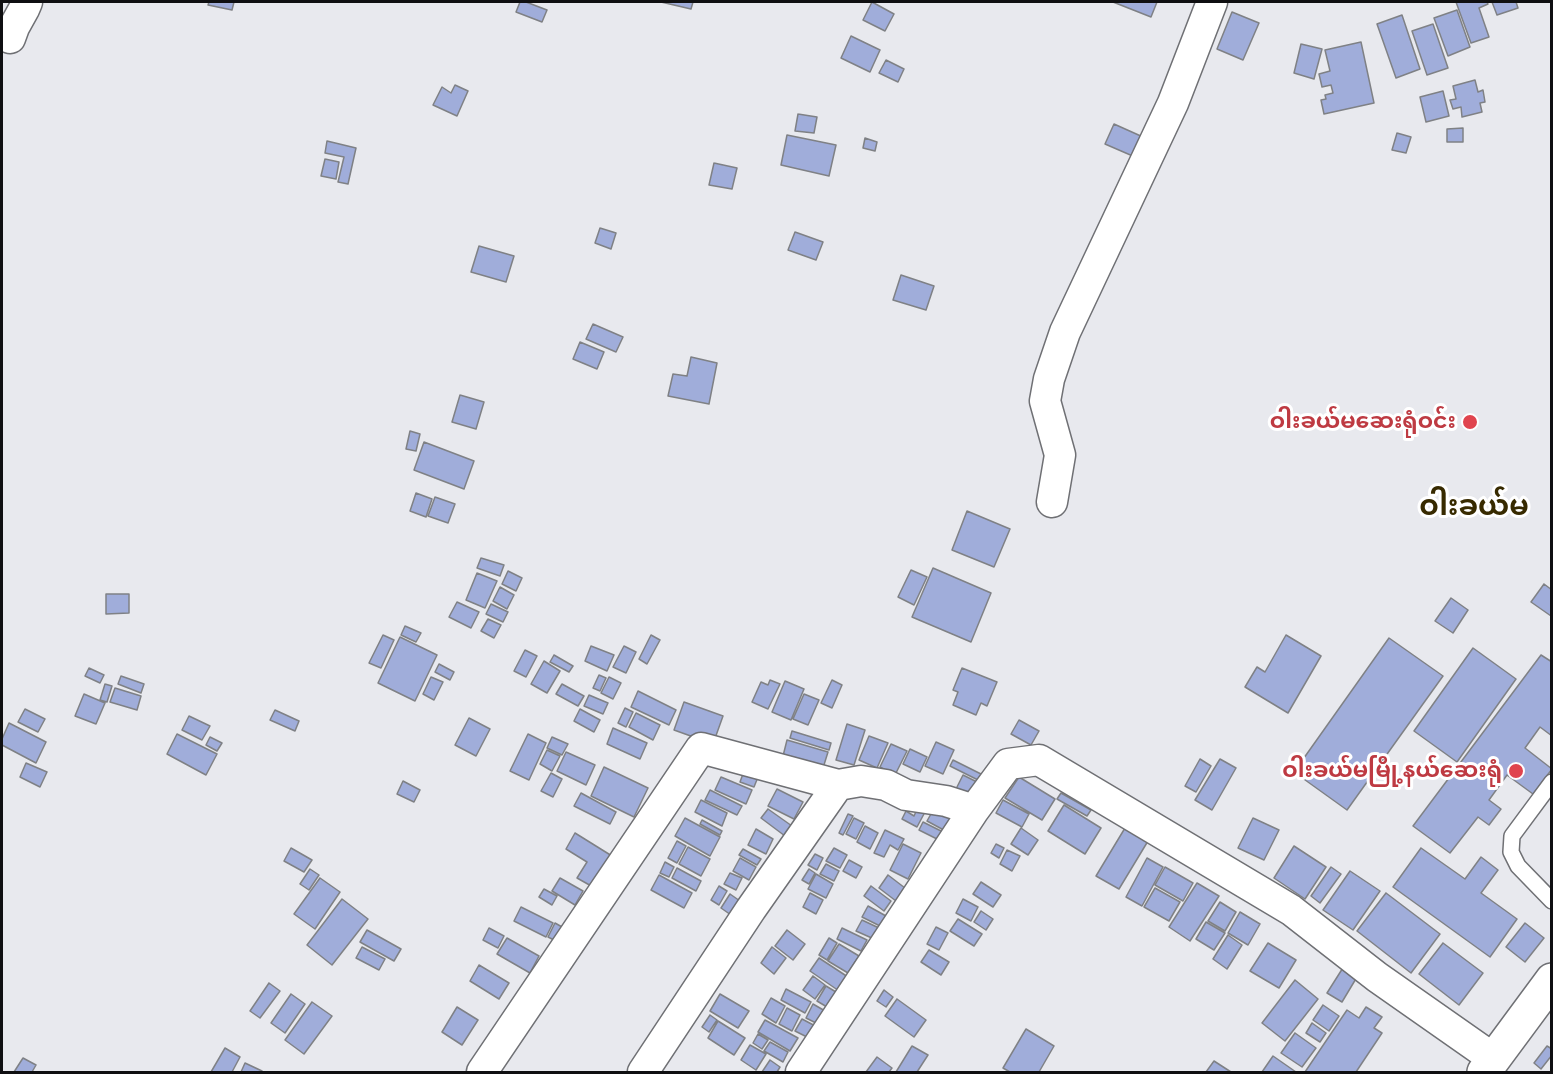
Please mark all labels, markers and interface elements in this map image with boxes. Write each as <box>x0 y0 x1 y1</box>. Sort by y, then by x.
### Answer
place label: ဝါးခယ်မဆေးရုံဝင်း <box>1270 409 1456 435</box>
marker: ဝါးခယ်မဆေးရုံဝင်း <box>1461 413 1479 431</box>
district label: ဝါးခယ်မ <box>1419 490 1529 524</box>
place label: ဝါးခယ်မမြို့နယ်ဆေးရုံ <box>1282 758 1502 784</box>
marker: ဝါးခယ်မမြို့နယ်ဆေးရုံ <box>1507 762 1525 780</box>

